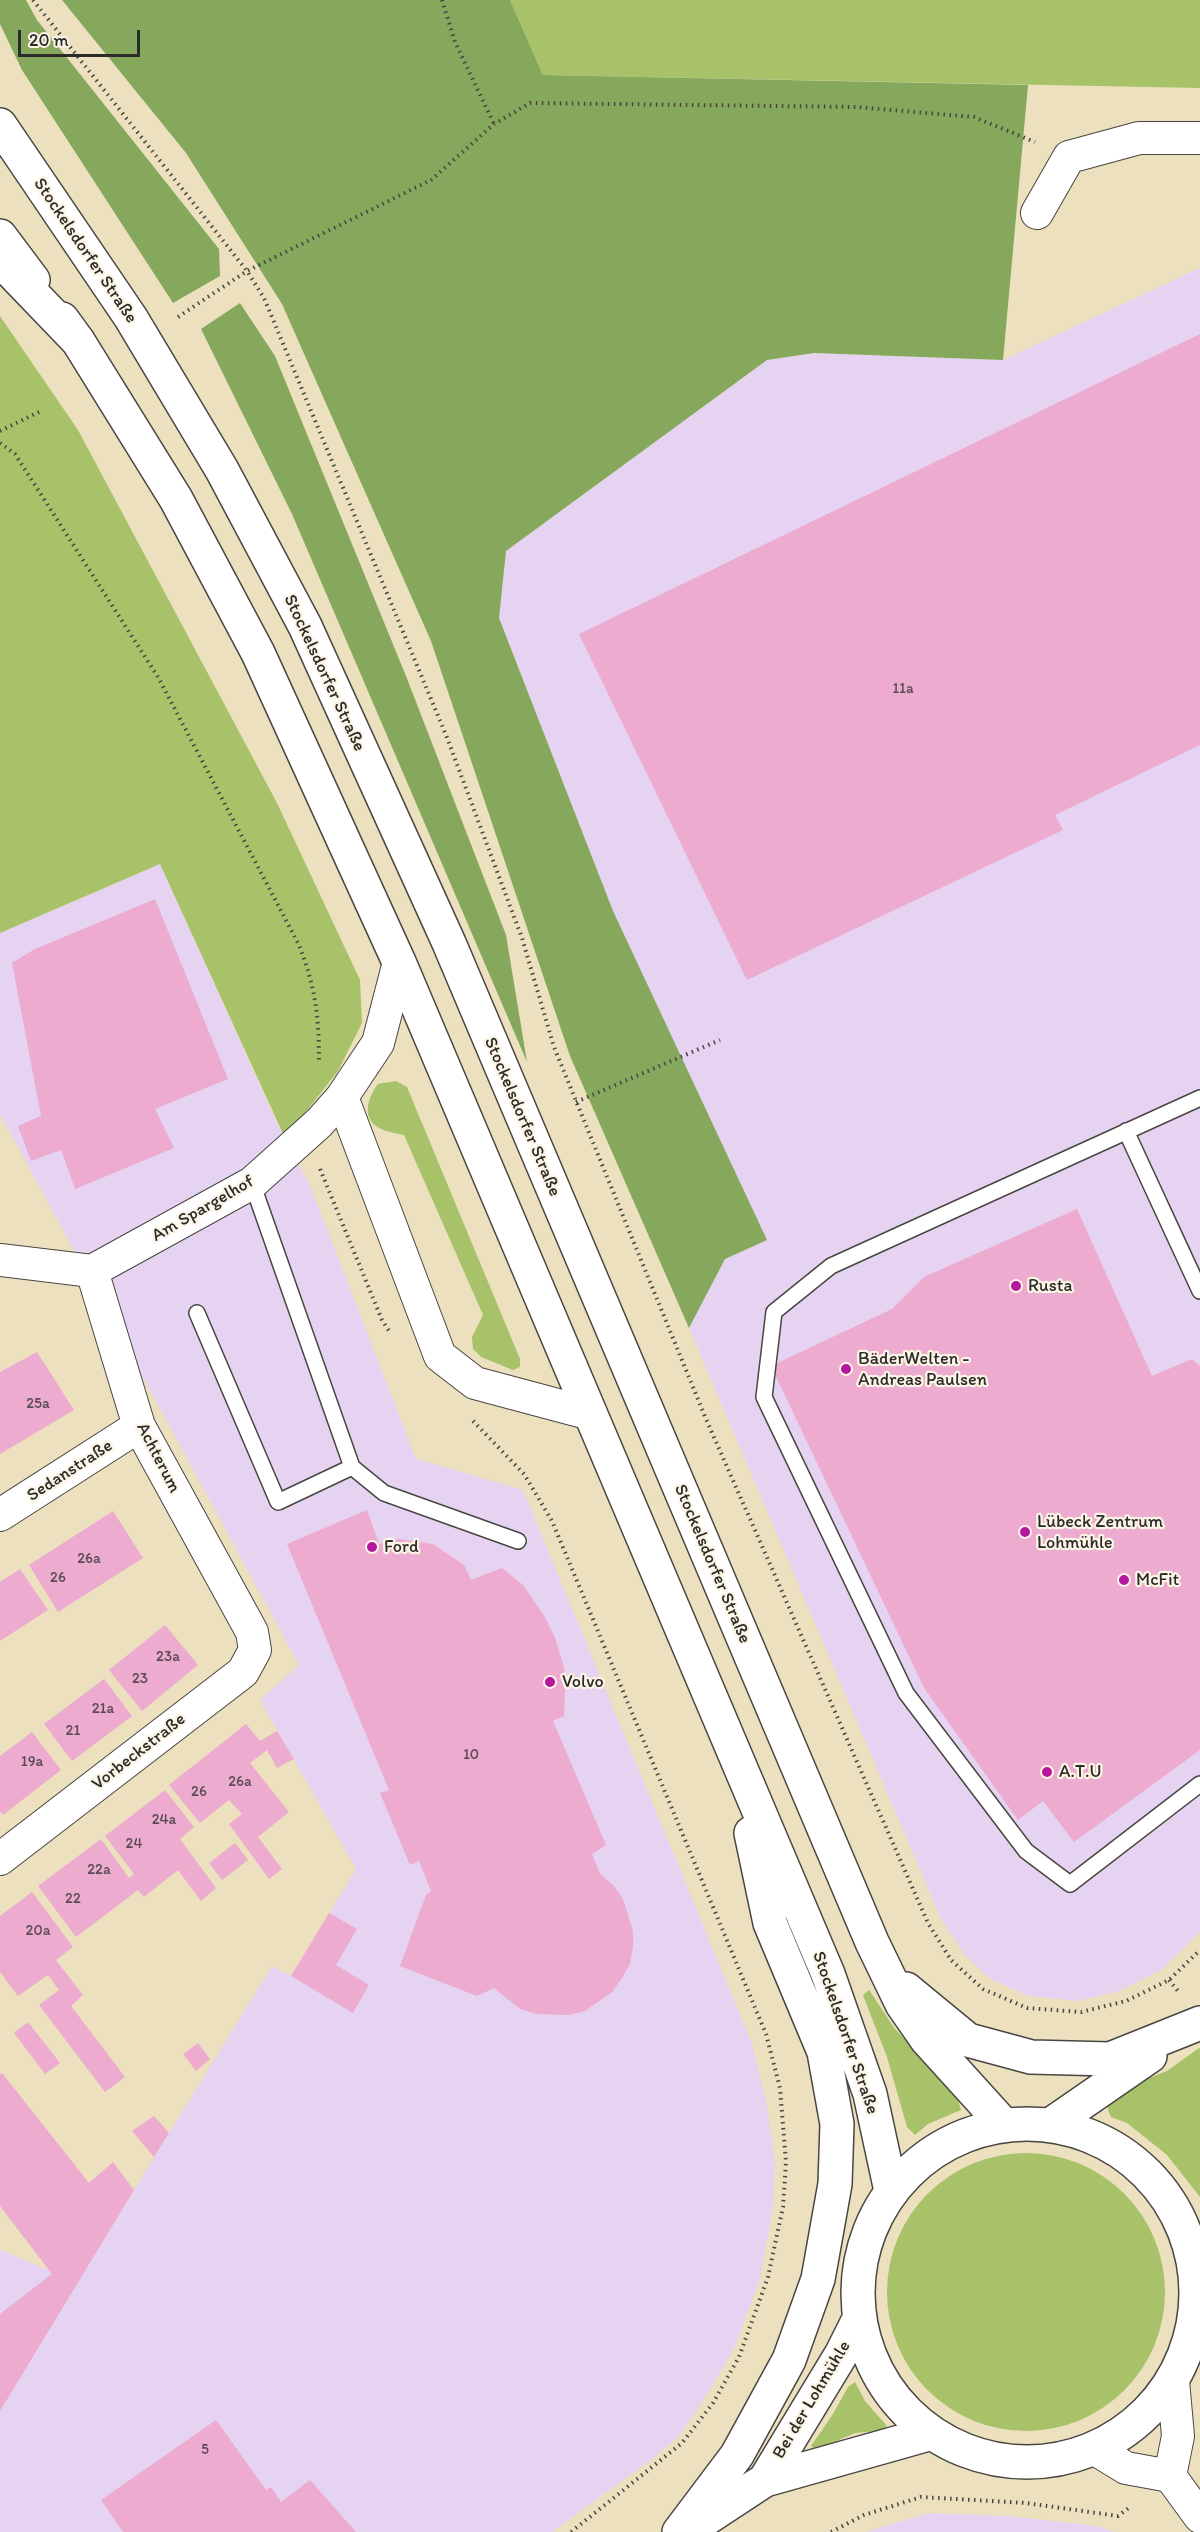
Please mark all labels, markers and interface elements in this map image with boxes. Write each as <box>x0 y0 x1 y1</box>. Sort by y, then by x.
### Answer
scale bar <box>21 18 142 56</box>
text: 20 m <box>29 29 69 51</box>
street label: Stockelsdorfer Straße <box>28 174 142 328</box>
street label: Stockelsdorfer Straße <box>278 591 370 755</box>
house number: 11a <box>892 680 914 698</box>
street label: Stockelsdorfer Straße <box>479 1034 565 1200</box>
street label: Am Spargelhof <box>148 1171 258 1247</box>
place label: Rusta <box>1028 1275 1072 1297</box>
marker: Rusta <box>1009 1279 1023 1293</box>
place label: BäderWelten - Andreas Paulsen <box>858 1348 987 1390</box>
marker: BäderWelten - Andreas Paulsen <box>839 1362 853 1376</box>
house number: 25a <box>26 1395 50 1413</box>
street label: Achterum <box>131 1419 185 1497</box>
street label: Sedanstraße <box>23 1435 117 1507</box>
street label: Stockelsdorfer Straße <box>669 1481 755 1647</box>
place label: Lübeck Zentrum Lohmühle <box>1037 1511 1163 1553</box>
marker: Lübeck Zentrum Lohmühle <box>1018 1525 1032 1539</box>
place label: Ford <box>384 1536 419 1558</box>
marker: Ford <box>365 1540 379 1554</box>
house number: 26a <box>77 1550 101 1568</box>
house number: 26 <box>50 1569 66 1587</box>
place label: McFit <box>1136 1569 1179 1591</box>
marker: McFit <box>1117 1573 1131 1587</box>
house number: 23a <box>156 1648 180 1666</box>
house number: 23 <box>132 1670 148 1688</box>
place label: Volvo <box>562 1671 604 1693</box>
marker: Volvo <box>543 1675 557 1689</box>
house number: 21a <box>92 1700 114 1718</box>
street label: Vorbeckstraße <box>88 1709 190 1795</box>
house number: 21 <box>66 1722 80 1740</box>
house number: 10 <box>463 1746 479 1764</box>
house number: 19a <box>21 1753 43 1771</box>
place label: A.T.U <box>1059 1761 1101 1783</box>
marker: A.T.U <box>1040 1765 1054 1779</box>
house number: 26a <box>228 1773 252 1791</box>
house number: 26 <box>191 1783 207 1801</box>
house number: 24a <box>152 1811 176 1829</box>
house number: 24 <box>126 1835 142 1853</box>
house number: 22a <box>87 1861 111 1879</box>
house number: 22 <box>65 1890 81 1908</box>
house number: 20a <box>26 1922 50 1940</box>
street label: Stockelsdorfer Straße <box>807 1949 883 2117</box>
street label: Bei der Lohmühle <box>768 2337 856 2463</box>
house number: 5 <box>201 2441 209 2459</box>

